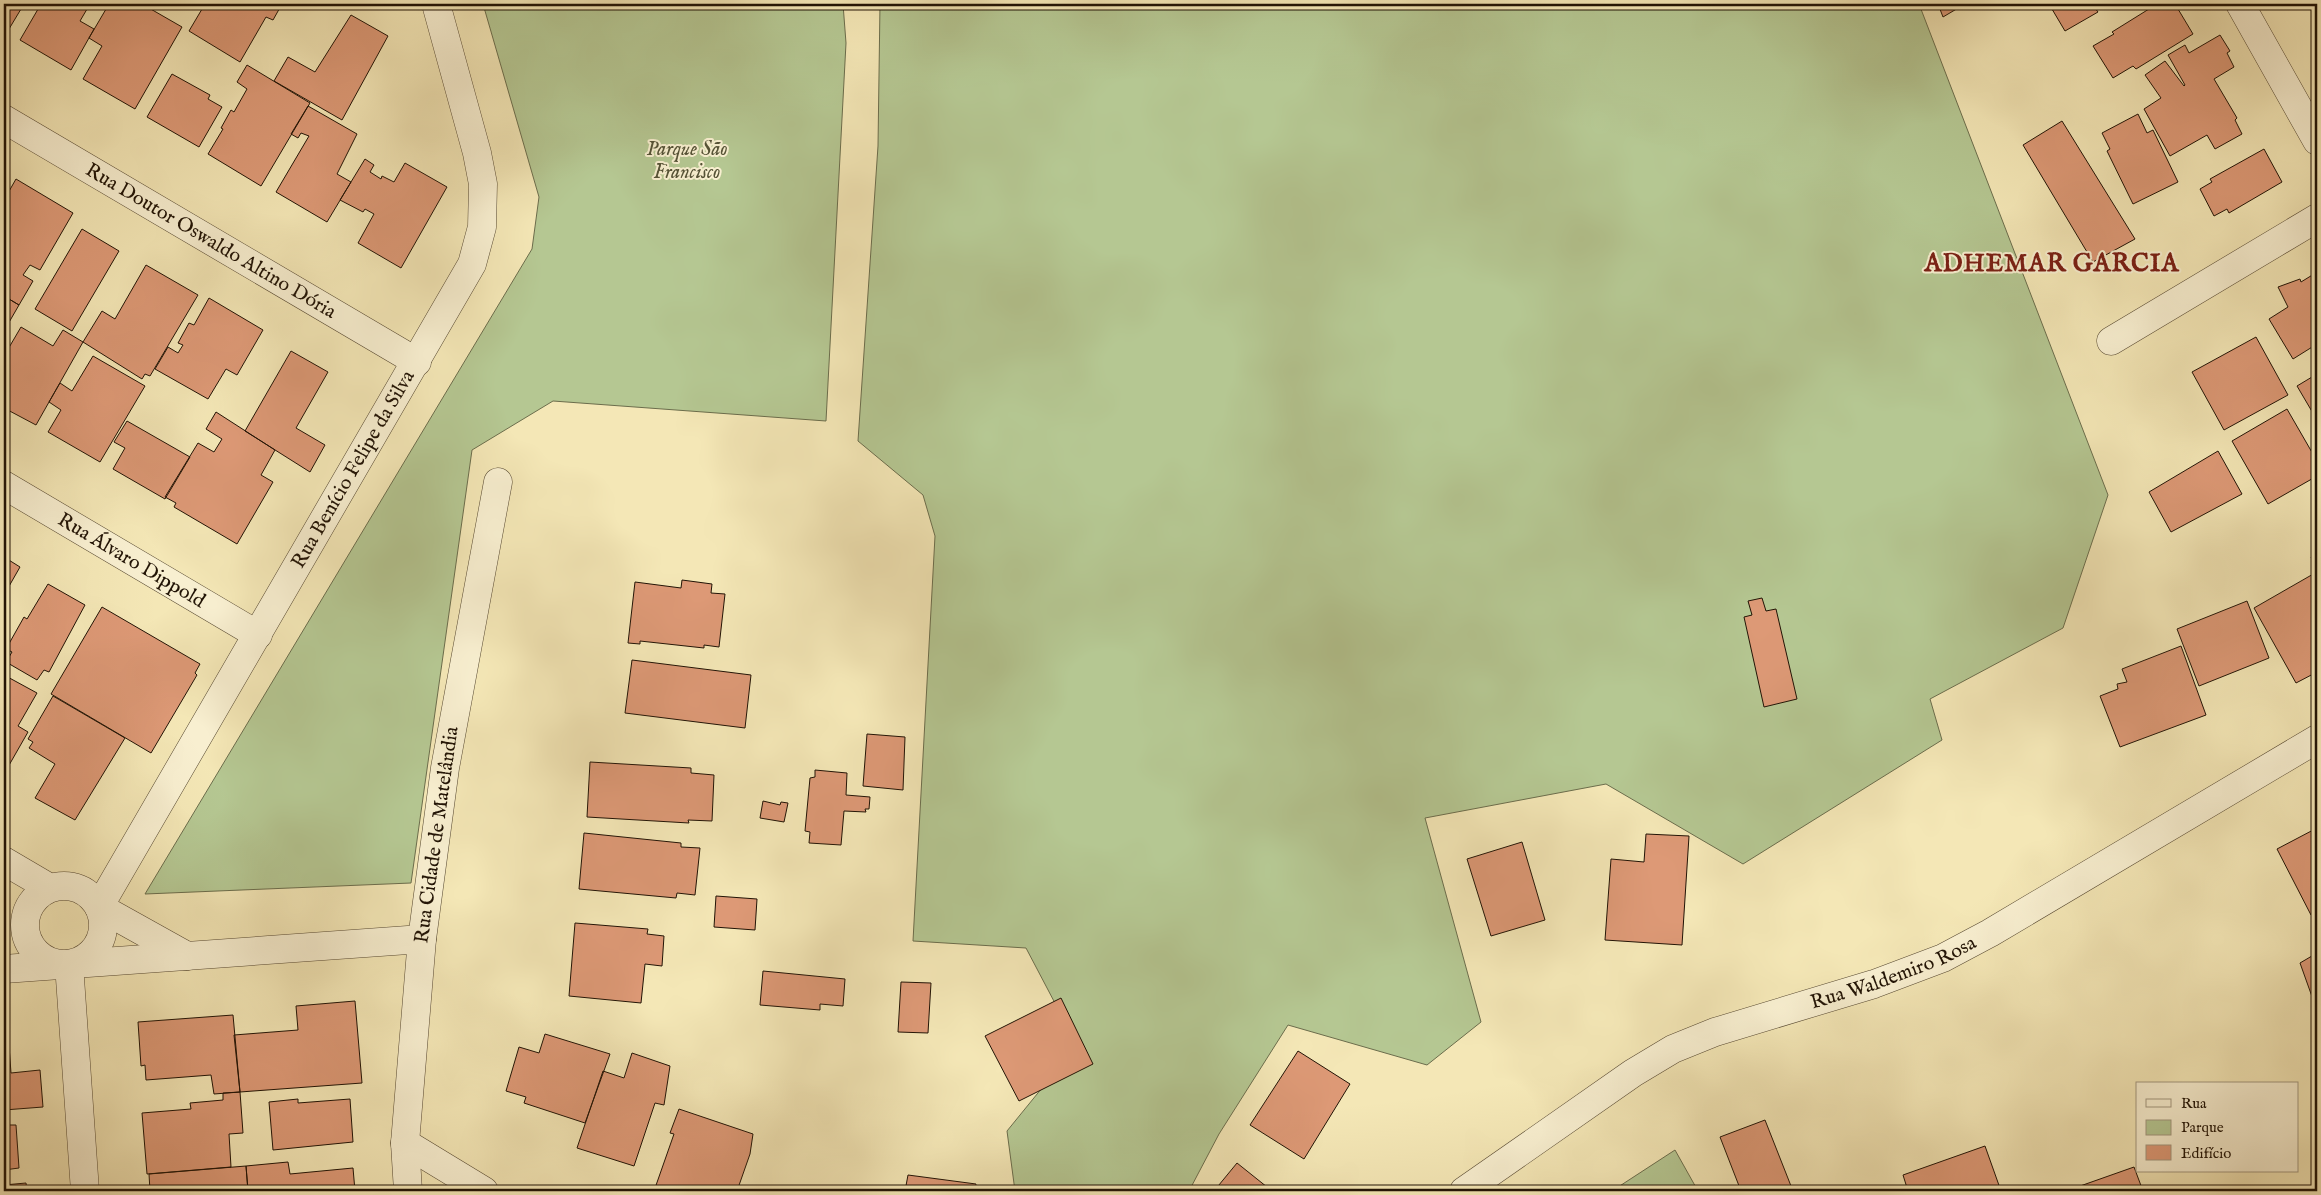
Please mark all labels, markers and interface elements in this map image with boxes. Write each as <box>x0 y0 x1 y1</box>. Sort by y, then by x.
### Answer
park label: Parque São Francisco <box>646 137 728 185</box>
street label: Rua Doutor Oswaldo Altino Dória <box>81 157 341 324</box>
district label: ADHEMAR GARCIA <box>1924 248 2180 280</box>
street label: Rua Benício Felipe da Silva <box>286 365 420 573</box>
street label: Rua Álvaro Dippold <box>53 507 210 614</box>
street label: Rua Cidade de Matelândia <box>409 725 465 945</box>
street label: Rua Waldemiro Rosa <box>1807 930 1981 1015</box>
legend <box>2136 1082 2298 1172</box>
text: Rua <box>2181 1094 2207 1113</box>
text: Parque <box>2181 1118 2224 1137</box>
text: Edifício <box>2181 1144 2231 1163</box>

